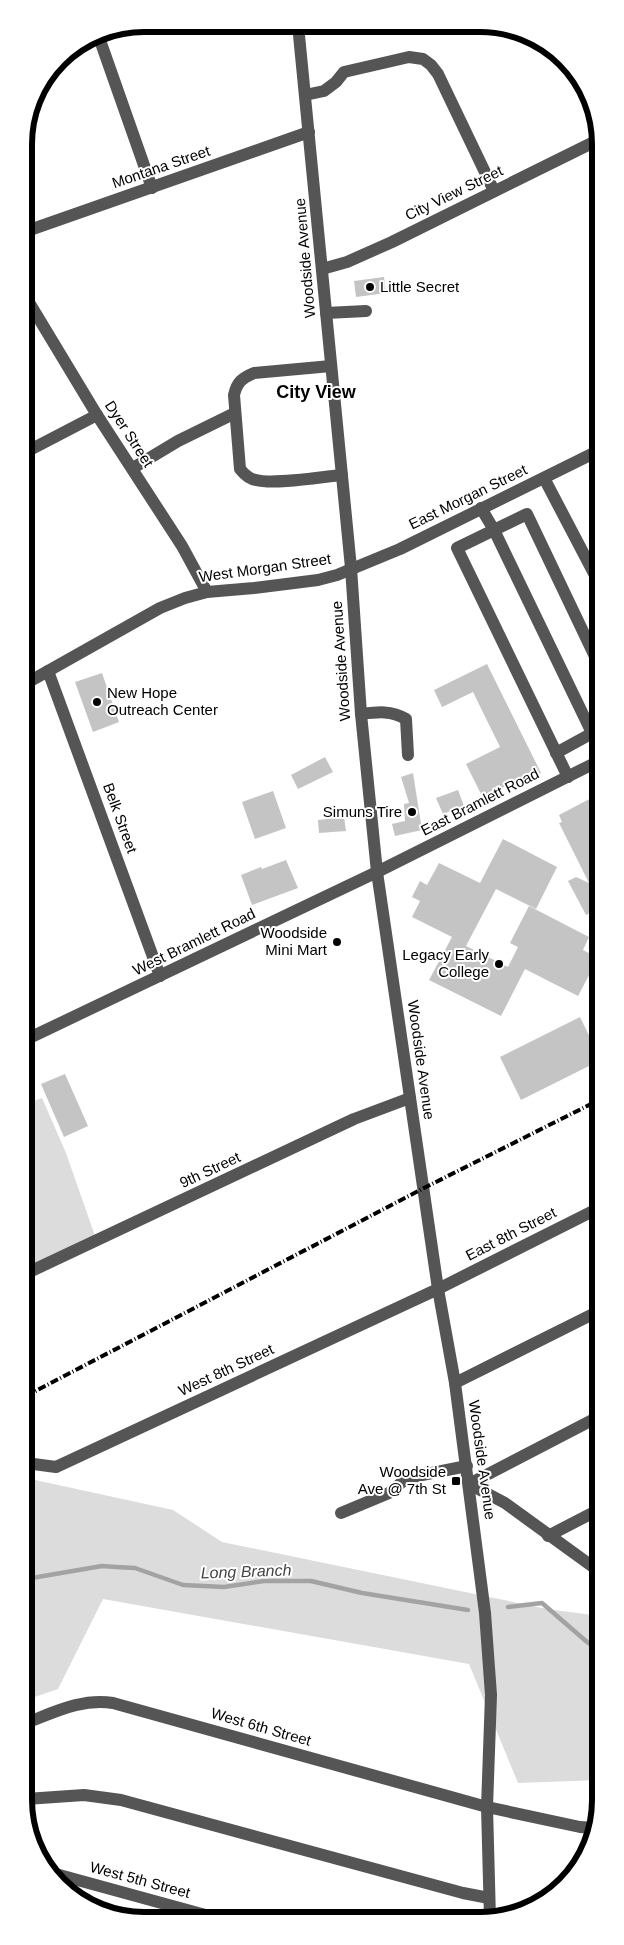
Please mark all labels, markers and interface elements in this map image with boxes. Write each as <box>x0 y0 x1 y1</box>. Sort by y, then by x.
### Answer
street label: Montana Street <box>110 142 213 191</box>
street label: City View Street <box>402 161 506 224</box>
street label: Woodside Avenue <box>291 197 318 319</box>
place label: Little Secret <box>380 278 460 295</box>
marker: Little Secret <box>364 281 376 293</box>
district label: City View <box>276 382 357 402</box>
street label: Dyer Street <box>102 397 158 471</box>
street label: East Morgan Street <box>406 460 530 533</box>
street label: West Morgan Street <box>198 550 333 585</box>
street label: Woodside Avenue <box>328 600 353 722</box>
place label: New Hope Outreach Center <box>107 684 218 718</box>
marker: New Hope Outreach Center <box>91 696 103 708</box>
street label: East Bramlett Road <box>418 764 542 839</box>
street label: Belk Street <box>100 780 141 856</box>
place label: Simuns Tire <box>323 803 402 820</box>
marker: Simuns Tire <box>406 806 418 818</box>
street label: West Bramlett Road <box>130 905 258 979</box>
place label: Woodside Mini Mart <box>261 924 328 958</box>
marker: Woodside Mini Mart <box>331 936 343 948</box>
place label: Legacy Early College <box>402 946 489 980</box>
marker: Legacy Early College <box>493 958 505 970</box>
street label: Woodside Avenue <box>405 999 438 1121</box>
street label: 9th Street <box>177 1148 244 1191</box>
street label: East 8th Street <box>463 1203 560 1264</box>
street label: West 8th Street <box>175 1340 277 1399</box>
street label: Woodside Avenue <box>466 1399 499 1521</box>
place label: Woodside Ave @ 7th St <box>358 1463 447 1497</box>
marker: Woodside Ave @ 7th St <box>450 1475 462 1487</box>
water label: Long Branch <box>200 1561 292 1582</box>
street label: West 6th Street <box>209 1704 314 1749</box>
street label: West 5th Street <box>88 1858 193 1901</box>

